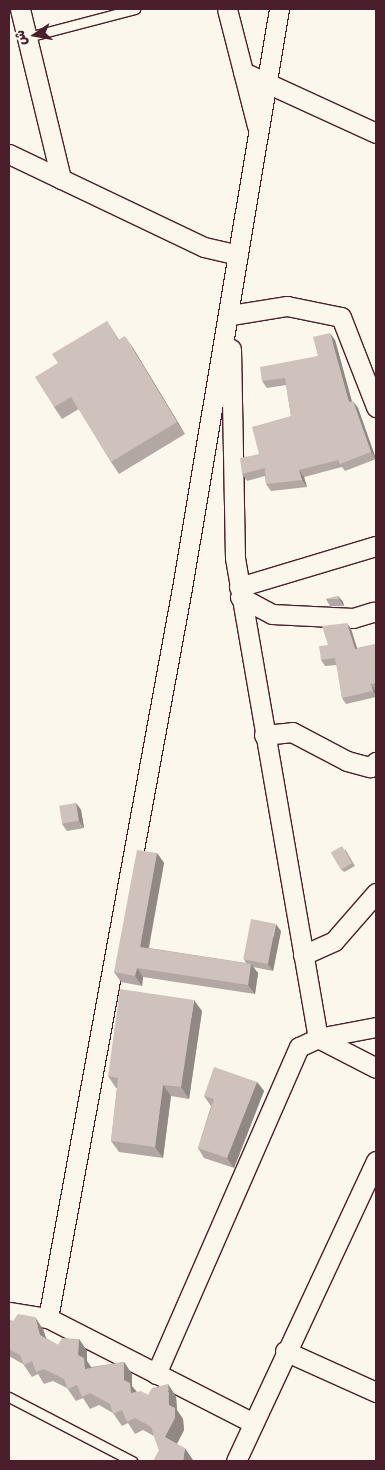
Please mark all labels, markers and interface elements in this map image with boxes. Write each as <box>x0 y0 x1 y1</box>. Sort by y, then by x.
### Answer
north arrow <box>10 10 60 60</box>
text: ش <box>9 29 31 48</box>

